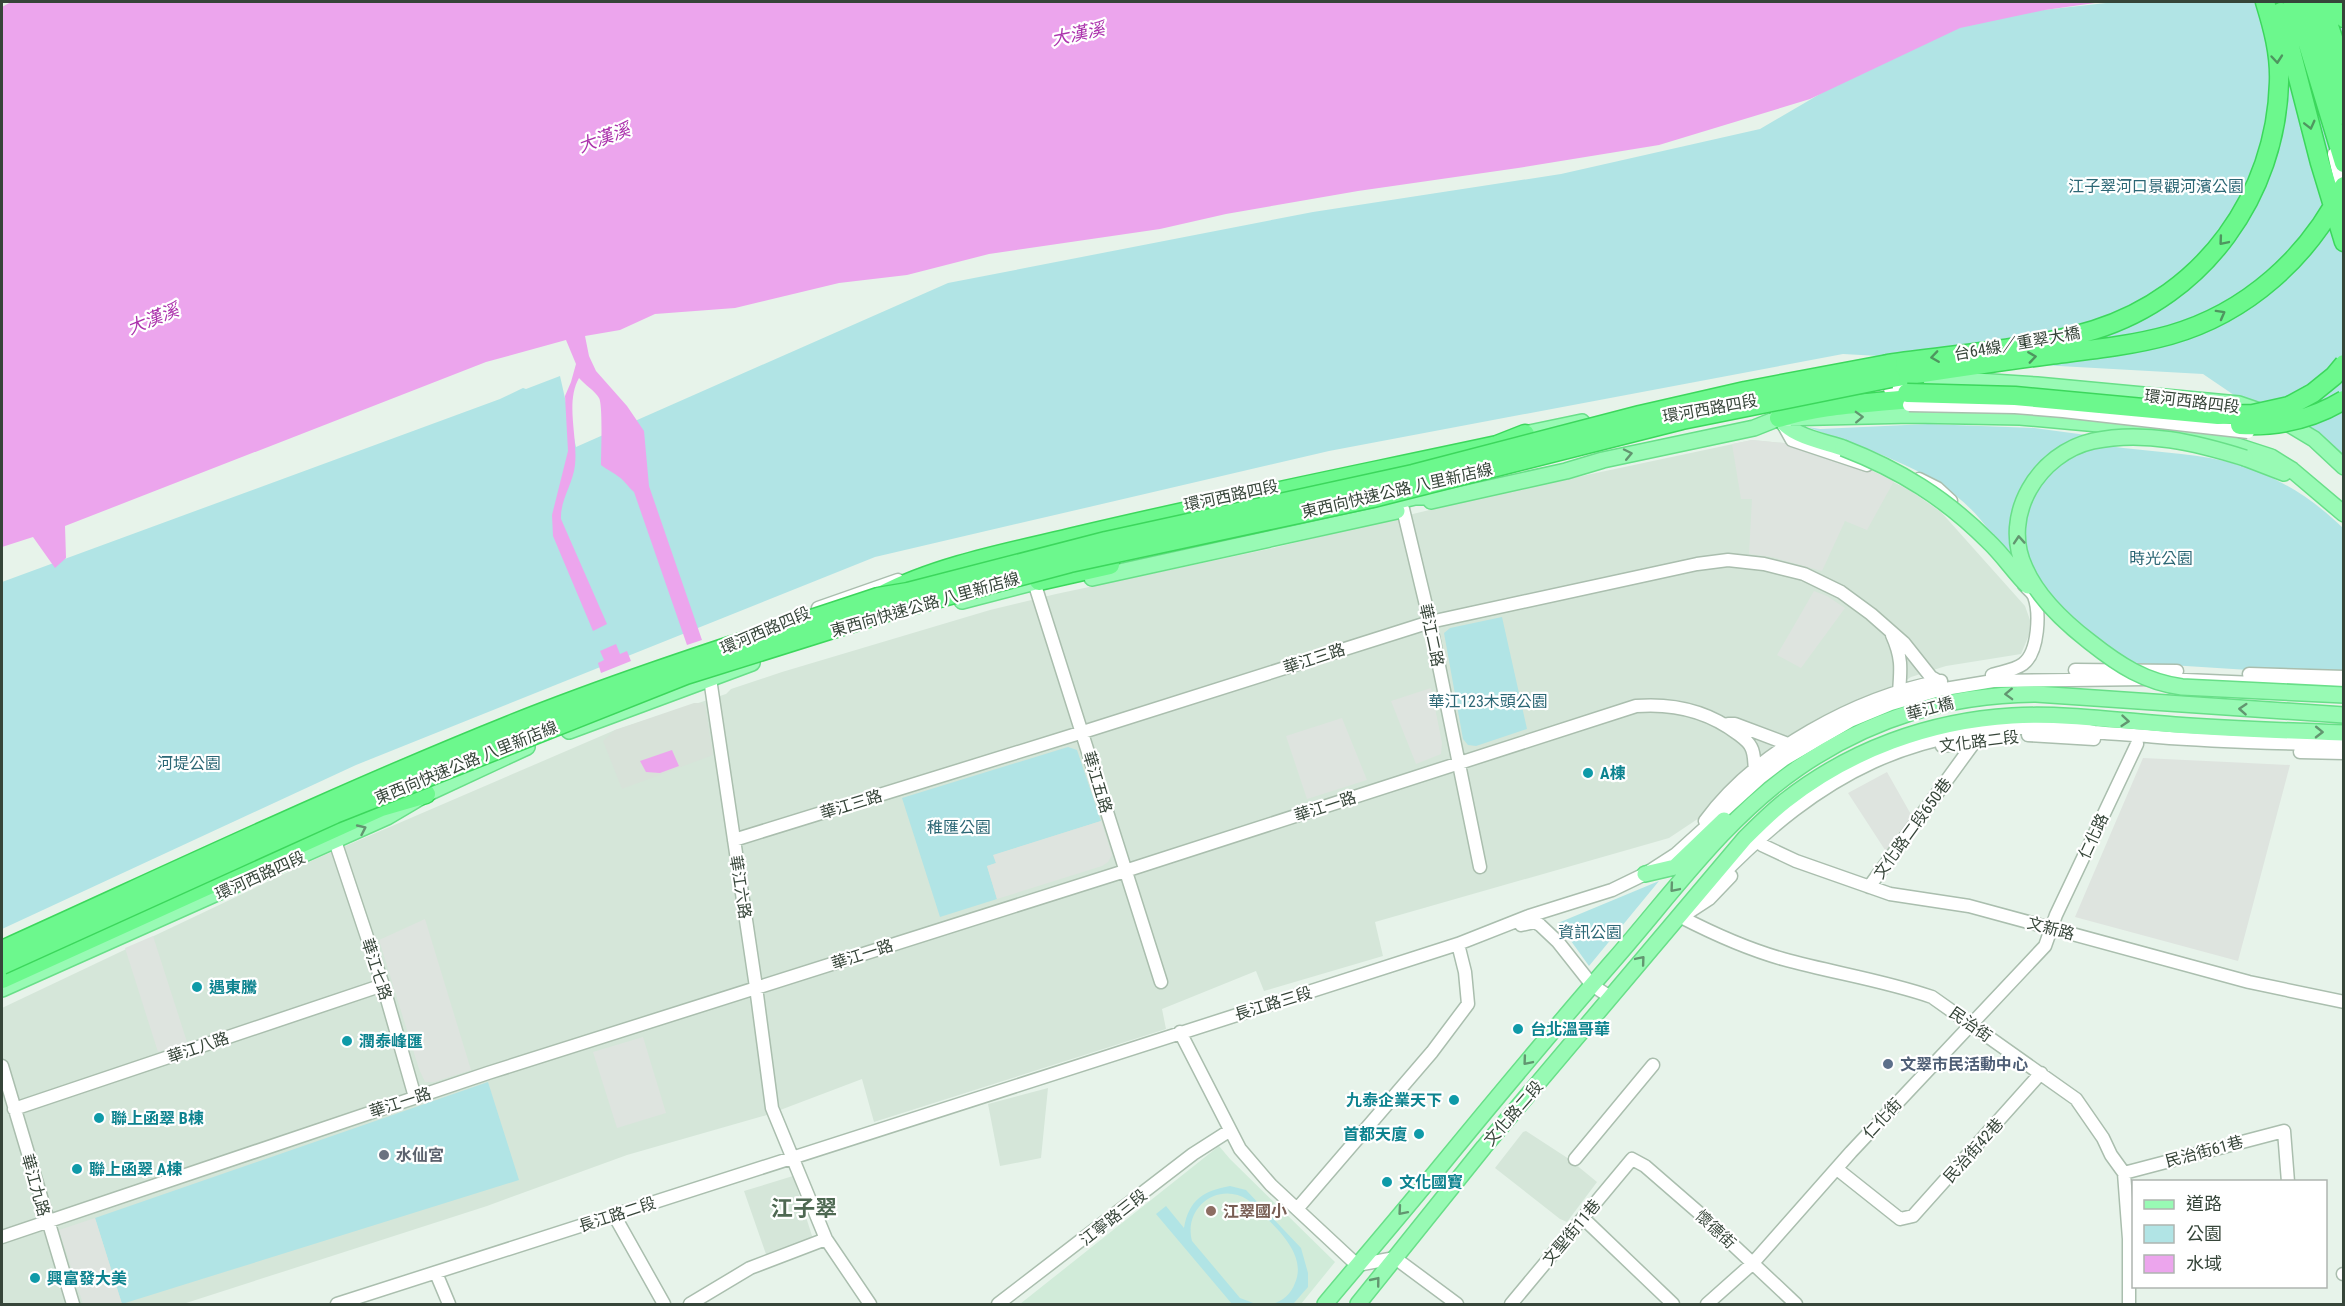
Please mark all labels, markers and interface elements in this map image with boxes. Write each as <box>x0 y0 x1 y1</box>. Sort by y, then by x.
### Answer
water label: 大漢溪 <box>1049 17 1109 49</box>
one-way arrow <box>2270 54 2283 63</box>
water label: 大漢溪 <box>575 117 636 157</box>
one-way arrow <box>2303 120 2316 130</box>
park label: 江子翠河口景觀河濱公園 <box>2068 177 2244 196</box>
one-way arrow <box>2219 234 2230 245</box>
water label: 大漢溪 <box>124 298 185 338</box>
one-way arrow <box>2215 310 2225 321</box>
street label: 台64線／重翠大橋 <box>1953 323 2082 364</box>
one-way arrow <box>1930 350 1939 362</box>
one-way arrow <box>2027 352 2037 364</box>
street label: 環河西路四段 <box>2143 386 2241 417</box>
street label: 環河西路四段 <box>1661 391 1759 426</box>
one-way arrow <box>1854 411 1863 423</box>
one-way arrow <box>1623 449 1633 462</box>
street label: 東西向快速公路 八里新店線 <box>1300 459 1495 522</box>
street label: 環河西路四段 <box>1182 476 1280 515</box>
one-way arrow <box>2012 535 2025 544</box>
park label: 時光公園 <box>2129 549 2193 568</box>
street label: 東西向快速公路 八里新店線 <box>828 568 1022 641</box>
street label: 華江二路 <box>1416 602 1447 668</box>
street label: 環河西路四段 <box>717 603 813 658</box>
street label: 華江三路 <box>1281 640 1348 677</box>
one-way arrow <box>2004 688 2013 701</box>
park label: 華江123木頭公園 <box>1428 692 1548 711</box>
street label: 華江橋 <box>1904 693 1956 724</box>
one-way arrow <box>2239 702 2248 715</box>
one-way arrow <box>2120 714 2129 727</box>
street label: 東西向快速公路 八里新店線 <box>372 717 560 808</box>
one-way arrow <box>2315 726 2324 738</box>
street label: 文化路二段 <box>1938 727 2020 756</box>
street label: 華江五路 <box>1079 749 1116 816</box>
park label: 河堤公園 <box>157 754 221 773</box>
place label: A棟 <box>1600 764 1626 783</box>
marker: A棟 <box>1581 766 1595 780</box>
street label: 文化路二段650巷 <box>1870 774 1955 882</box>
street label: 華江三路 <box>818 786 885 823</box>
street label: 華江一路 <box>1292 788 1359 825</box>
street label: 仁化路 <box>2075 810 2112 862</box>
park label: 稚匯公園 <box>927 818 991 837</box>
one-way arrow <box>355 824 366 836</box>
street label: 環河西路四段 <box>212 847 308 904</box>
street label: 華江六路 <box>726 854 755 920</box>
one-way arrow <box>1670 881 1681 892</box>
street label: 文新路 <box>2025 913 2077 944</box>
park label: 資訊公園 <box>1558 923 1622 942</box>
street label: 華江七路 <box>358 936 395 1003</box>
street label: 華江一路 <box>829 936 896 973</box>
one-way arrow <box>1633 956 1644 967</box>
place label: 遇東騰 <box>209 978 257 997</box>
marker: 遇東騰 <box>190 980 204 994</box>
street label: 長江路三段 <box>1232 983 1314 1024</box>
street label: 民治街 <box>1946 1003 1996 1046</box>
place label: 台北溫哥華 <box>1530 1020 1610 1039</box>
marker: 台北溫哥華 <box>1511 1022 1525 1036</box>
street label: 華江八路 <box>165 1028 232 1067</box>
place label: 潤泰峰匯 <box>359 1032 423 1051</box>
marker: 潤泰峰匯 <box>340 1034 354 1048</box>
one-way arrow <box>1523 1054 1534 1065</box>
place label: 文翠市民活動中心 <box>1900 1055 2028 1074</box>
marker: 文翠市民活動中心 <box>1881 1057 1895 1071</box>
street label: 文化路二段 <box>1480 1077 1547 1150</box>
street label: 華江一路 <box>367 1084 434 1121</box>
place label: 九泰企業天下 <box>1346 1091 1442 1110</box>
marker: 九泰企業天下 <box>1447 1093 1461 1107</box>
street label: 仁化街 <box>1859 1094 1906 1142</box>
place label: 聯上函翠 B棟 <box>111 1109 204 1128</box>
marker: 聯上函翠 B棟 <box>92 1111 106 1125</box>
street label: 民治街42巷 <box>1940 1114 2007 1186</box>
place label: 首都天廈 <box>1343 1125 1407 1144</box>
marker: 首都天廈 <box>1412 1127 1426 1141</box>
street label: 民治街61巷 <box>2163 1132 2245 1171</box>
place label: 水仙宮 <box>396 1146 444 1165</box>
marker: 水仙宮 <box>377 1148 391 1162</box>
street label: 華江九路 <box>18 1152 53 1219</box>
place label: 聯上函翠 A棟 <box>89 1160 182 1179</box>
marker: 聯上函翠 A棟 <box>70 1162 84 1176</box>
place label: 文化國寶 <box>1399 1173 1463 1192</box>
marker: 文化國寶 <box>1380 1175 1394 1189</box>
legend <box>2132 1180 2327 1288</box>
street label: 江寧路三段 <box>1076 1185 1151 1250</box>
street label: 長江路二段 <box>576 1193 658 1236</box>
text: 道路 <box>2186 1193 2222 1214</box>
district label: 江子翠 <box>771 1196 837 1221</box>
street label: 文聖街11巷 <box>1538 1196 1604 1269</box>
place label: 江翠國小 <box>1223 1202 1287 1221</box>
marker: 江翠國小 <box>1204 1204 1218 1218</box>
one-way arrow <box>1398 1204 1409 1215</box>
street label: 懷德街 <box>1692 1206 1740 1253</box>
text: 公園 <box>2186 1223 2222 1244</box>
text: 水域 <box>2186 1253 2222 1274</box>
place label: 興富發大美 <box>47 1269 127 1288</box>
marker: 興富發大美 <box>28 1271 42 1285</box>
one-way arrow <box>1369 1277 1380 1288</box>

